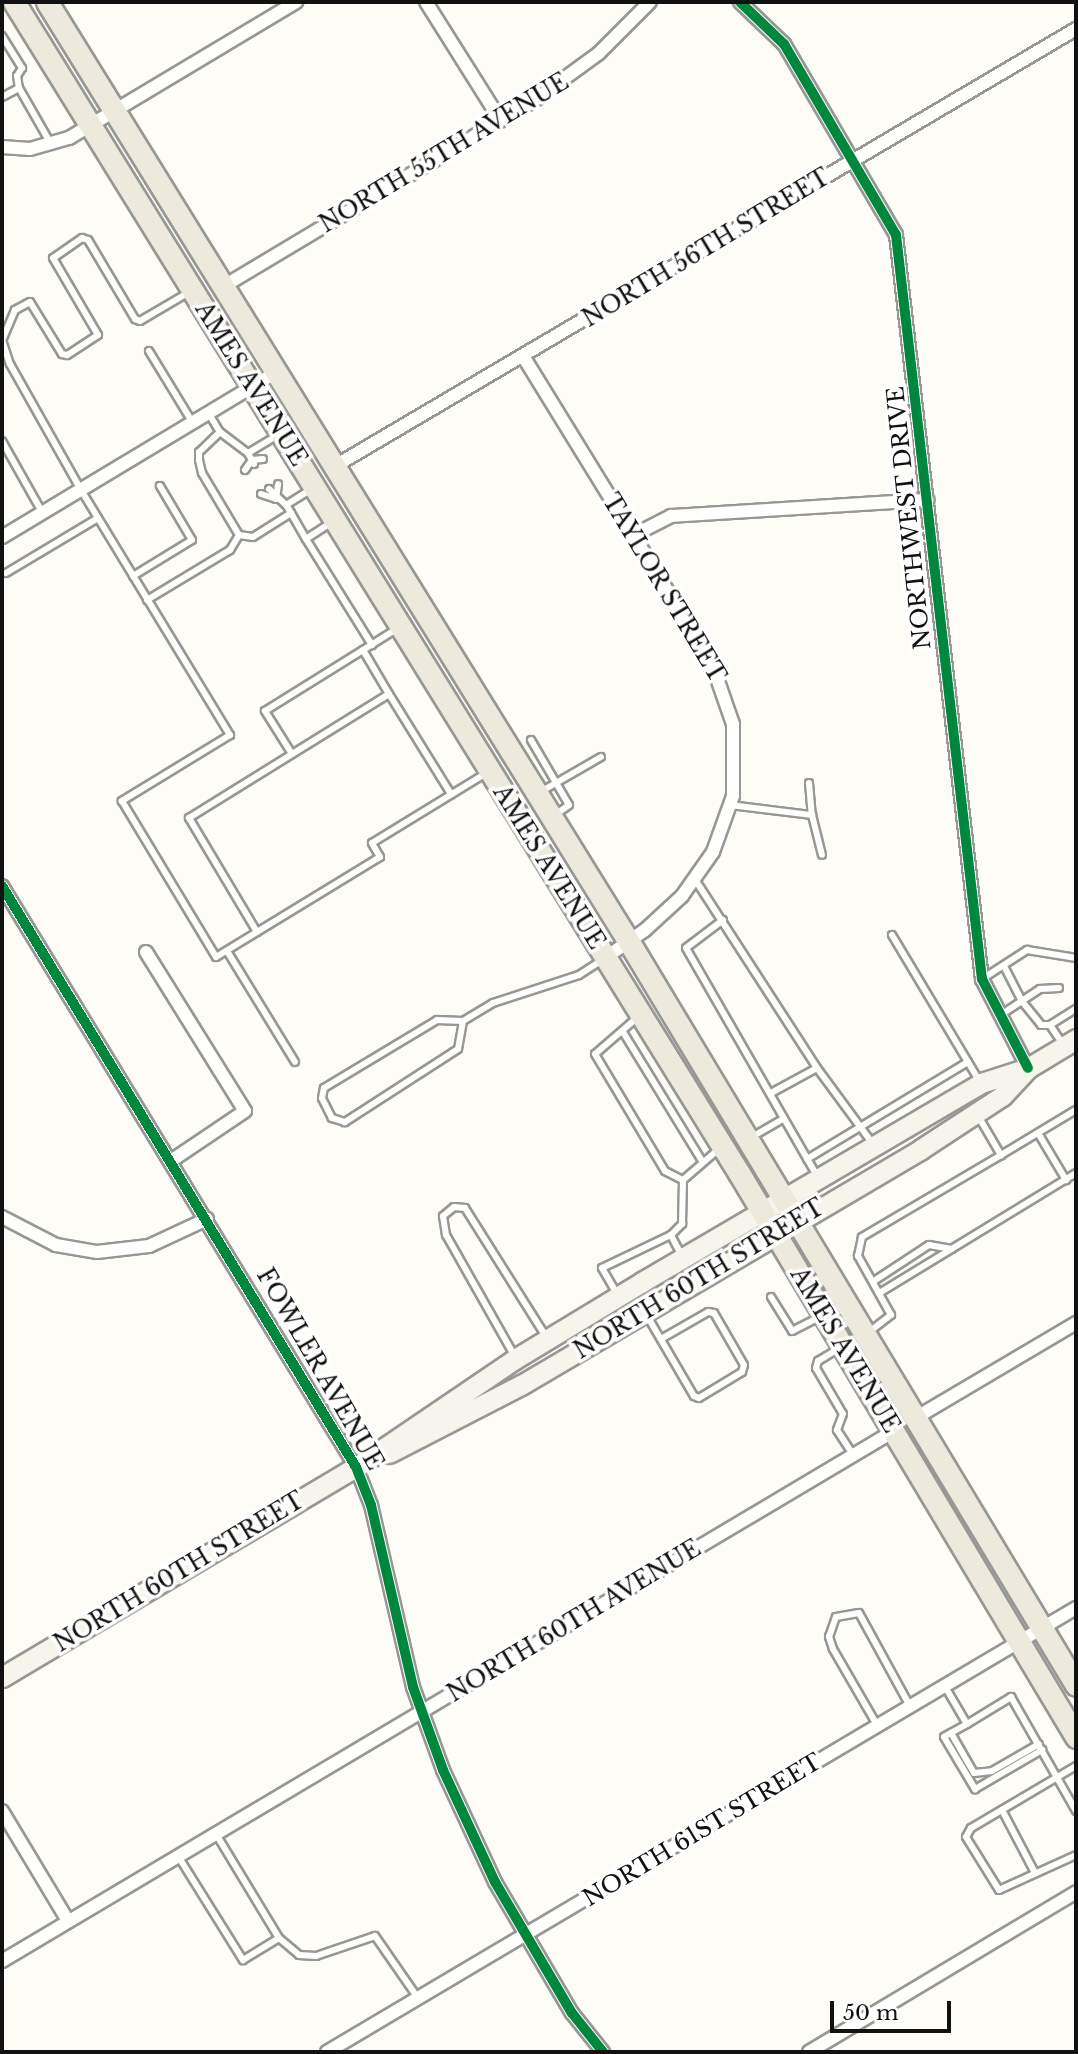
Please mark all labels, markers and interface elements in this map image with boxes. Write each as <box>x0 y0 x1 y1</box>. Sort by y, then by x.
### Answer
street label: NORTH 55TH AVENUE <box>314 67 574 239</box>
street label: NORTH 56TH STREET <box>578 163 834 333</box>
street label: AMES AVENUE <box>189 297 313 471</box>
street label: NORTHWEST DRIVE <box>881 385 937 651</box>
street label: TAYLOR STREET <box>597 488 731 688</box>
street label: AMES AVENUE <box>487 780 611 954</box>
street label: NORTH 60TH STREET <box>569 1193 829 1365</box>
street label: AMES AVENUE <box>785 1262 905 1438</box>
street label: FOWLER AVENUE <box>251 1263 389 1475</box>
street label: NORTH 60TH STREET <box>49 1486 309 1658</box>
street label: NORTH 60TH AVENUE <box>442 1534 706 1708</box>
street label: NORTH 61ST STREET <box>578 1748 826 1912</box>
scale bar <box>833 1988 954 2032</box>
text: 50 m <box>843 2000 898 2026</box>

